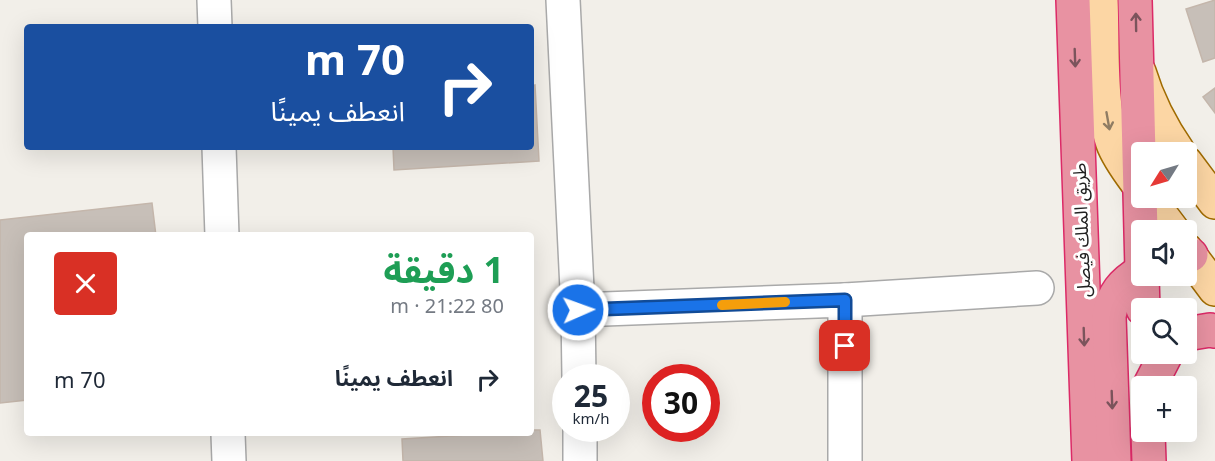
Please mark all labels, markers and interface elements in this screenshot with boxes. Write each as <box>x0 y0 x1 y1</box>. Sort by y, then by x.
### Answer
one-way arrow <box>1130 13 1142 33</box>
text: 70 m <box>305 30 405 87</box>
icon: right <box>426 48 504 126</box>
one-way arrow <box>1069 48 1080 68</box>
text: انعطف يمينًا <box>271 92 405 129</box>
one-way arrow <box>1102 111 1113 131</box>
north arrow <box>1131 142 1197 208</box>
map controls <box>1131 142 1197 442</box>
street label: طريق الملك فيصل <box>1067 162 1095 298</box>
button: sound <box>1131 220 1197 286</box>
text: 1 دقيقة <box>383 245 504 294</box>
button: close <box>54 252 117 315</box>
position arrow <box>546 278 610 342</box>
text: 80 m · 21:22 <box>390 292 504 319</box>
button: search <box>1131 298 1197 364</box>
pin <box>819 320 870 371</box>
one-way arrow <box>1079 327 1090 347</box>
icon: arrive <box>828 329 861 362</box>
text: انعطف يمينًا <box>335 362 453 392</box>
icon: right <box>471 363 504 396</box>
text: 70 m <box>54 364 105 394</box>
speed limit sign: 30 <box>642 364 720 442</box>
text: 25 <box>574 375 608 416</box>
button: + <box>1131 376 1197 442</box>
one-way arrow <box>1106 390 1118 410</box>
text: km/h <box>573 408 609 428</box>

